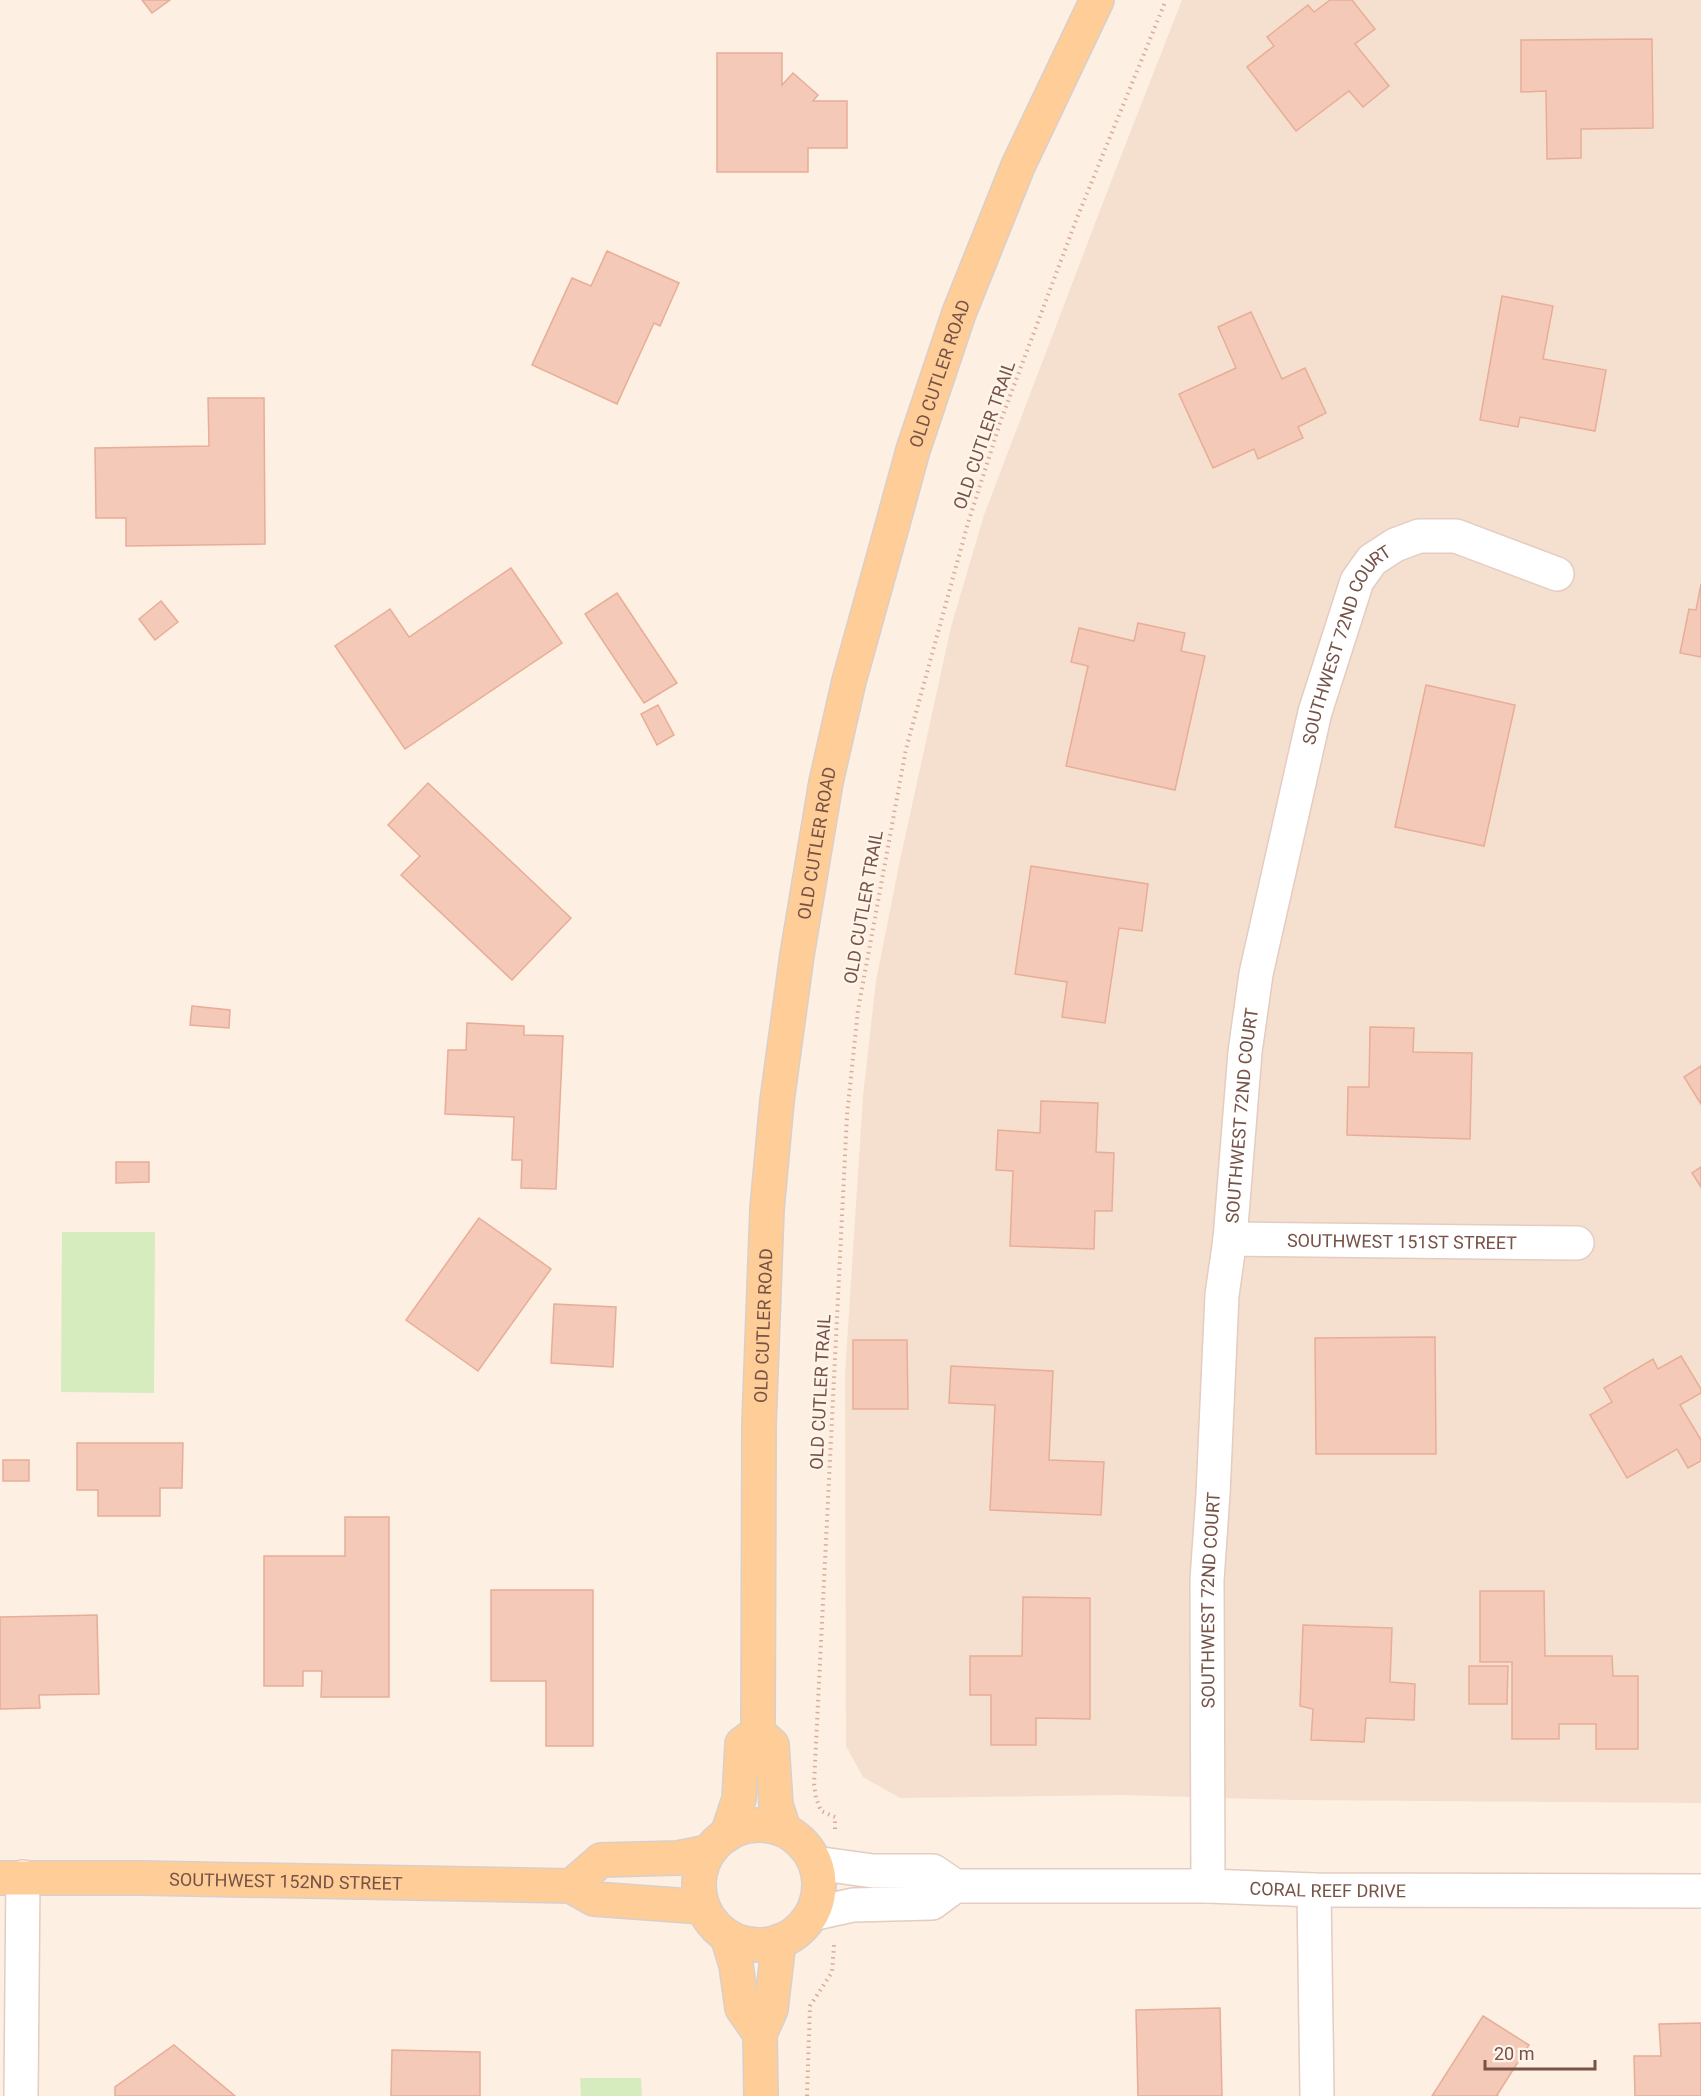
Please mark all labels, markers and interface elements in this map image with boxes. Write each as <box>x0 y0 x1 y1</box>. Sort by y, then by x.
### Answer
street label: OLD CUTLER ROAD <box>904 296 974 450</box>
street label: OLD CUTLER TRAIL <box>949 358 1019 512</box>
street label: SOUTHWEST 72ND COURT <box>1297 540 1395 747</box>
street label: OLD CUTLER ROAD <box>793 764 840 921</box>
street label: OLD CUTLER TRAIL <box>839 828 887 986</box>
street label: SOUTHWEST 72ND COURT <box>1221 1006 1262 1224</box>
street label: SOUTHWEST 151ST STREET <box>1287 1229 1517 1253</box>
street label: OLD CUTLER ROAD <box>749 1248 776 1403</box>
street label: OLD CUTLER TRAIL <box>805 1313 835 1470</box>
street label: SOUTHWEST 72ND COURT <box>1196 1491 1224 1708</box>
street label: SOUTHWEST 152ND STREET <box>169 1868 403 1893</box>
street label: CORAL REEF DRIVE <box>1249 1877 1406 1901</box>
scale bar <box>1485 2033 1594 2071</box>
text: 20 m <box>1494 2043 1534 2064</box>

